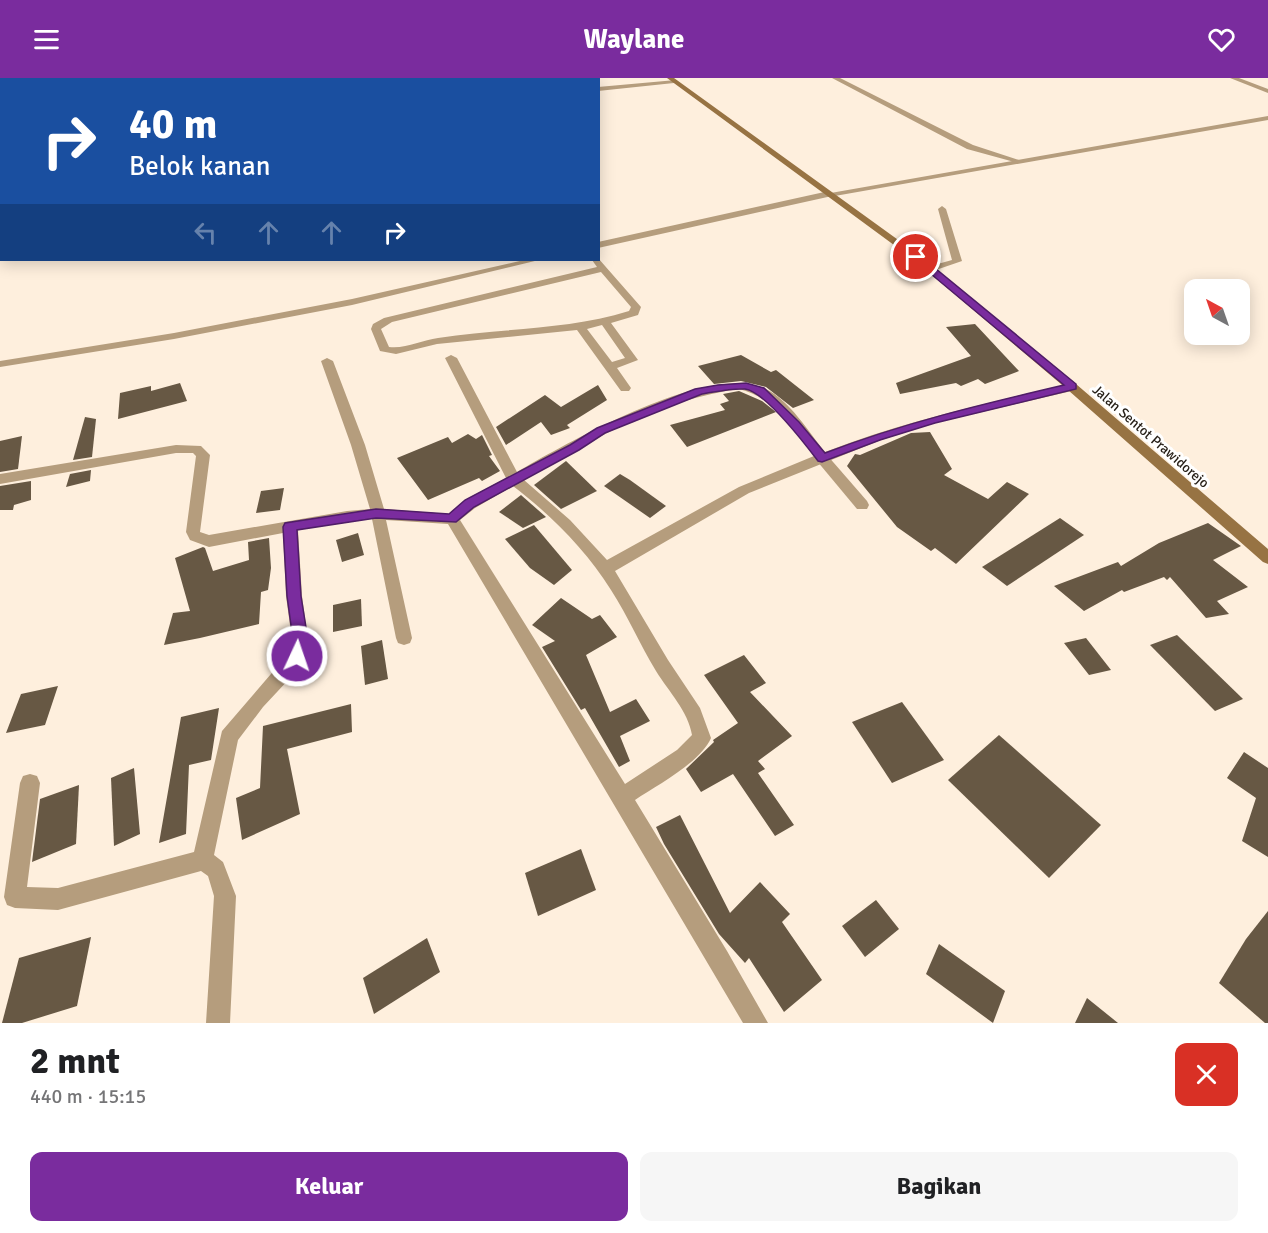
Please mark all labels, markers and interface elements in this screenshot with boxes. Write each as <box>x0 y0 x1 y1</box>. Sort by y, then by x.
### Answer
icon: menu <box>30 23 63 56</box>
text: Waylane <box>583 23 685 56</box>
icon: heart <box>1205 23 1238 56</box>
text: 40 m <box>129 99 218 150</box>
icon: right <box>30 102 108 180</box>
text: Belok kanan <box>129 150 270 183</box>
icon: left <box>189 216 222 249</box>
icon: ahead <box>252 216 285 249</box>
icon: ahead <box>315 216 348 249</box>
icon: right <box>378 216 411 249</box>
pin <box>890 231 941 282</box>
icon: arrive <box>899 240 932 273</box>
north arrow <box>1184 279 1250 345</box>
map controls <box>1184 279 1250 345</box>
street label: Jalan Sentot Prawidorejo <box>1089 381 1212 492</box>
position arrow <box>265 624 329 688</box>
text: 2 mnt <box>30 1039 120 1084</box>
button: close <box>1175 1043 1238 1106</box>
text: 440 m · 15:15 <box>30 1084 146 1109</box>
button: Keluar <box>30 1152 628 1221</box>
button: Bagikan <box>640 1152 1238 1221</box>

